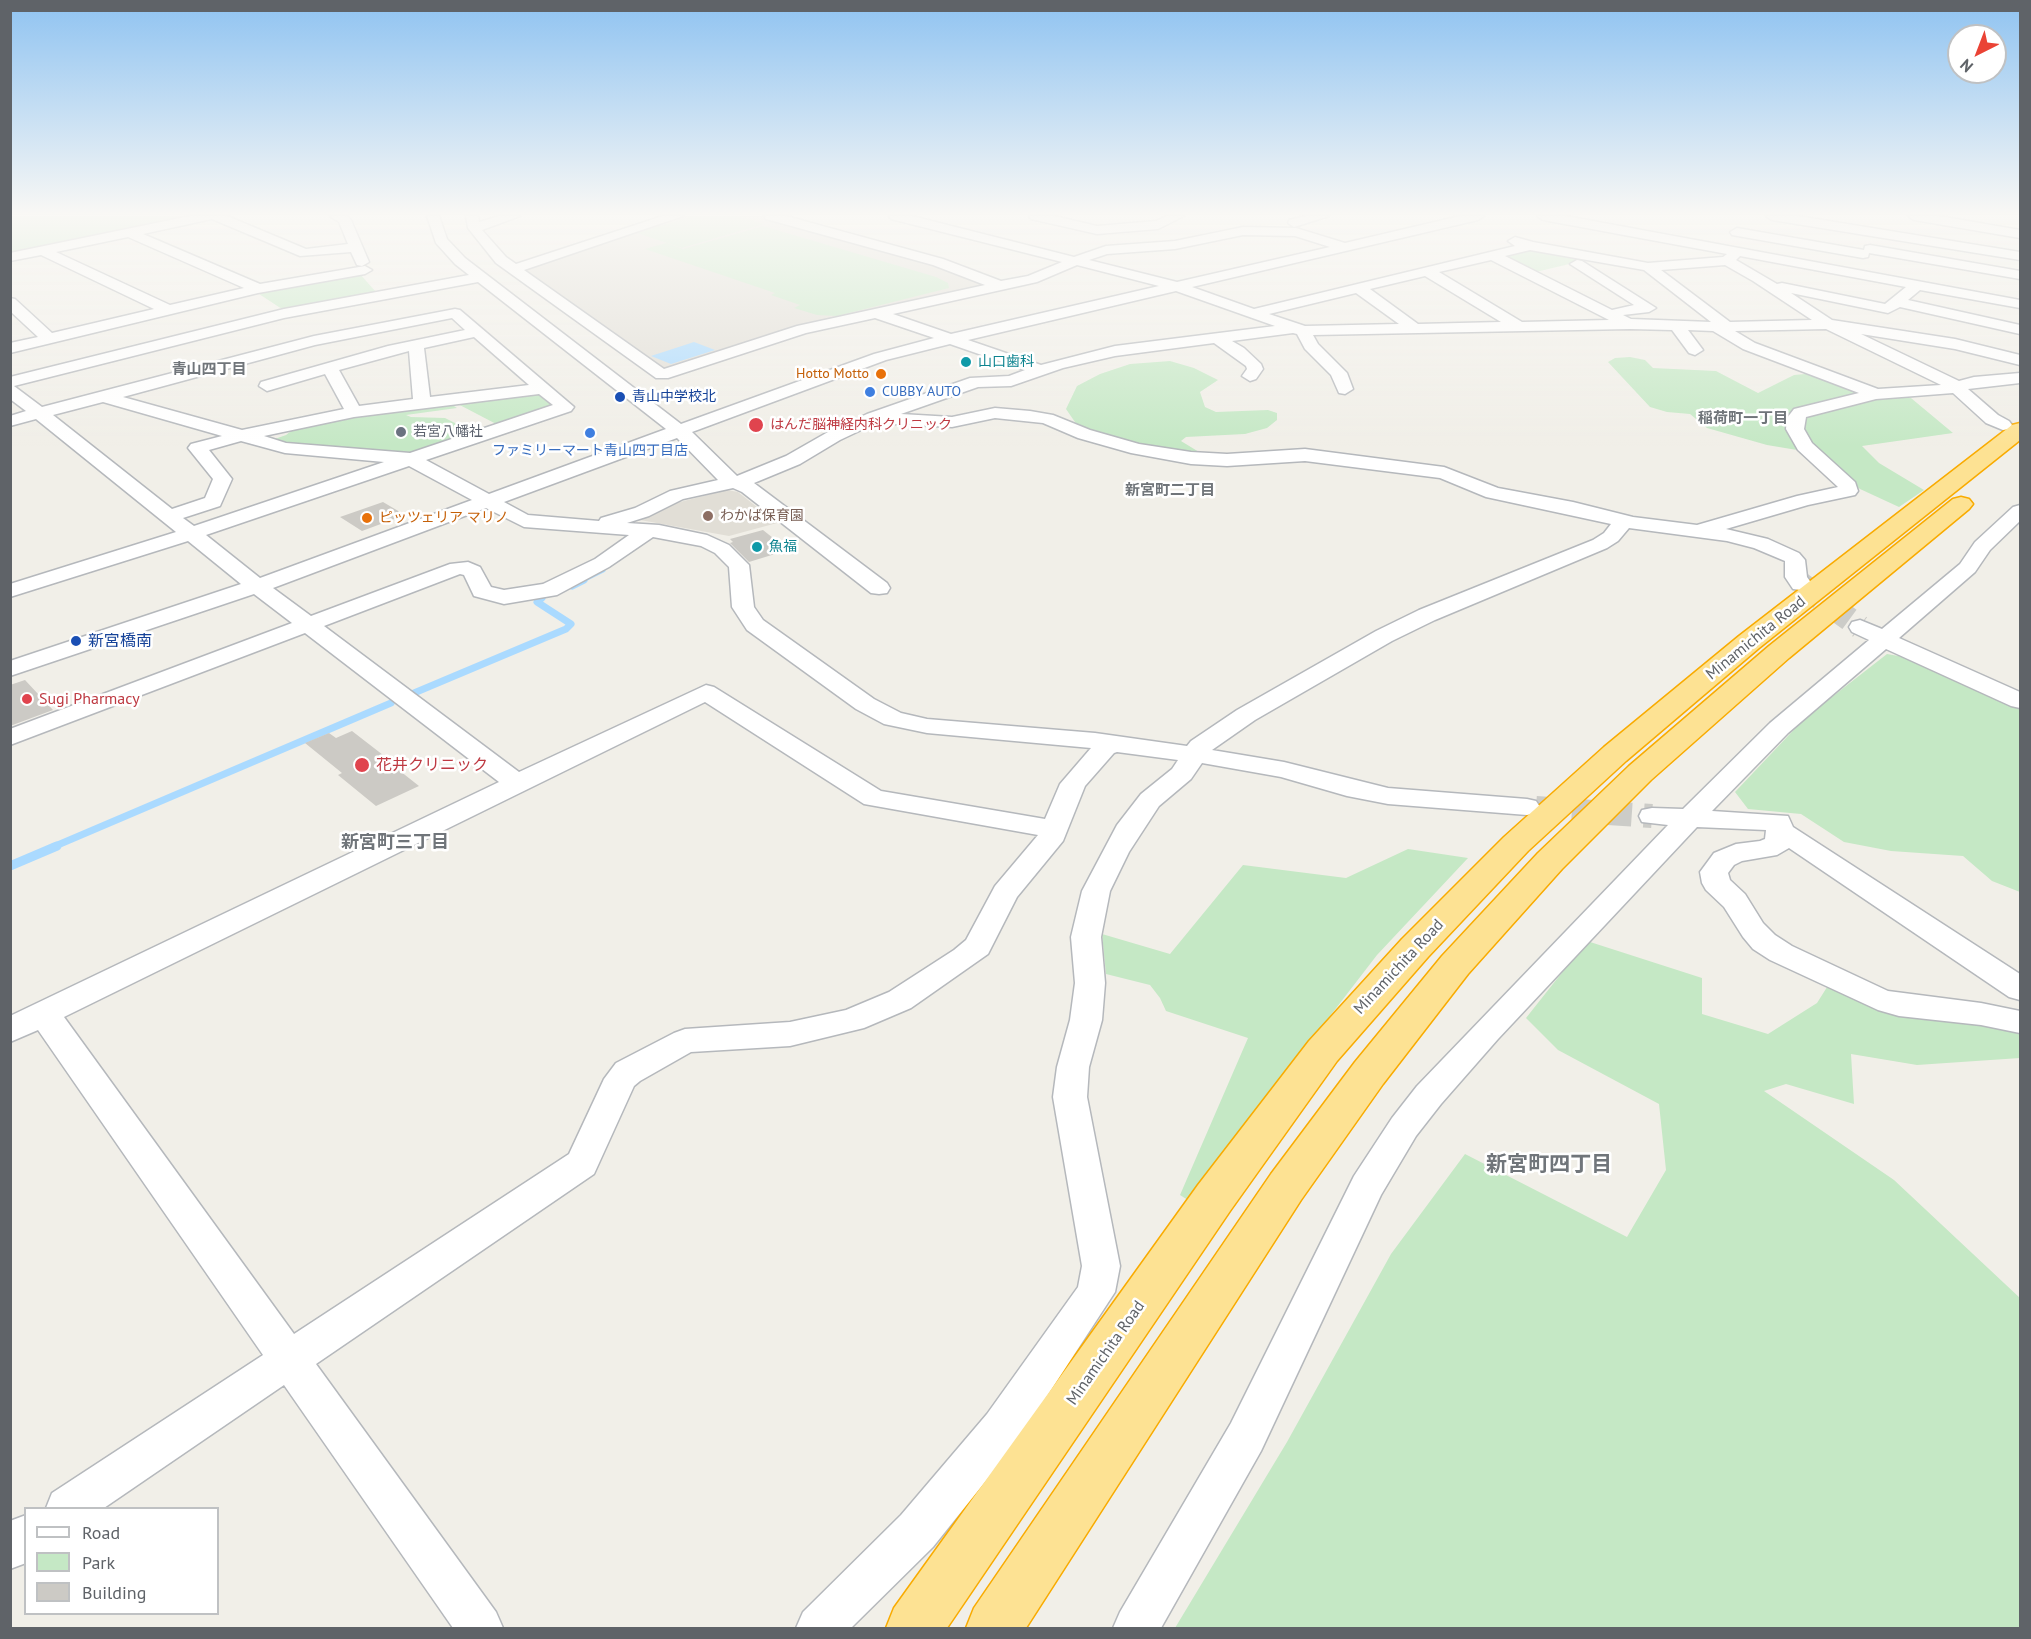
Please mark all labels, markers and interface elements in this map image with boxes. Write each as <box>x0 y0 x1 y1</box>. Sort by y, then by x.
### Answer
north arrow <box>1947 24 2007 84</box>
text: N <box>1956 55 1977 77</box>
place label: 山口歯科 <box>978 354 1034 370</box>
marker: 山口歯科 <box>959 355 973 369</box>
district label: 青山四丁目 <box>172 361 246 379</box>
place label: Hotto Motto <box>796 366 869 382</box>
marker: Hotto Motto <box>874 367 888 381</box>
place label: CUBBY AUTO <box>882 384 961 400</box>
marker: CUBBY AUTO <box>863 385 877 399</box>
place label: 青山中学校北 <box>632 389 716 405</box>
marker: 青山中学校北 <box>613 390 627 404</box>
district label: 稲荷町一丁目 <box>1698 410 1788 428</box>
marker: はんだ脳神経内科クリニック <box>747 416 765 434</box>
place label: はんだ脳神経内科クリニック <box>770 417 952 433</box>
place label: 若宮八幡社 <box>413 424 483 440</box>
marker: 若宮八幡社 <box>394 425 408 439</box>
marker: ファミリーマート青山四丁目店 <box>583 426 597 440</box>
place label: ファミリーマート青山四丁目店 <box>492 443 688 459</box>
district label: 新宮町二丁目 <box>1125 482 1215 500</box>
place label: わかば保育園 <box>720 508 804 524</box>
marker: わかば保育園 <box>701 509 715 523</box>
place label: ピッツェリア マリノ <box>379 510 509 526</box>
marker: ピッツェリア マリノ <box>360 511 374 525</box>
place label: 魚福 <box>769 539 797 555</box>
marker: 魚福 <box>750 540 764 554</box>
street label: Minamichita Road <box>1702 592 1810 684</box>
place label: 新宮橋南 <box>88 631 152 651</box>
marker: 新宮橋南 <box>69 634 83 648</box>
place label: Sugi Pharmacy <box>39 689 140 709</box>
marker: Sugi Pharmacy <box>20 692 34 706</box>
place label: 花井クリニック <box>376 755 488 775</box>
marker: 花井クリニック <box>353 756 371 774</box>
district label: 新宮町三丁目 <box>341 832 449 854</box>
street label: Minamichita Road <box>1350 916 1448 1018</box>
district label: 新宮町四丁目 <box>1486 1152 1612 1178</box>
street label: Minamichita Road <box>1063 1297 1149 1409</box>
legend <box>24 1507 219 1615</box>
text: Road <box>82 1521 120 1544</box>
text: Park <box>82 1551 115 1574</box>
text: Building <box>82 1581 146 1604</box>

